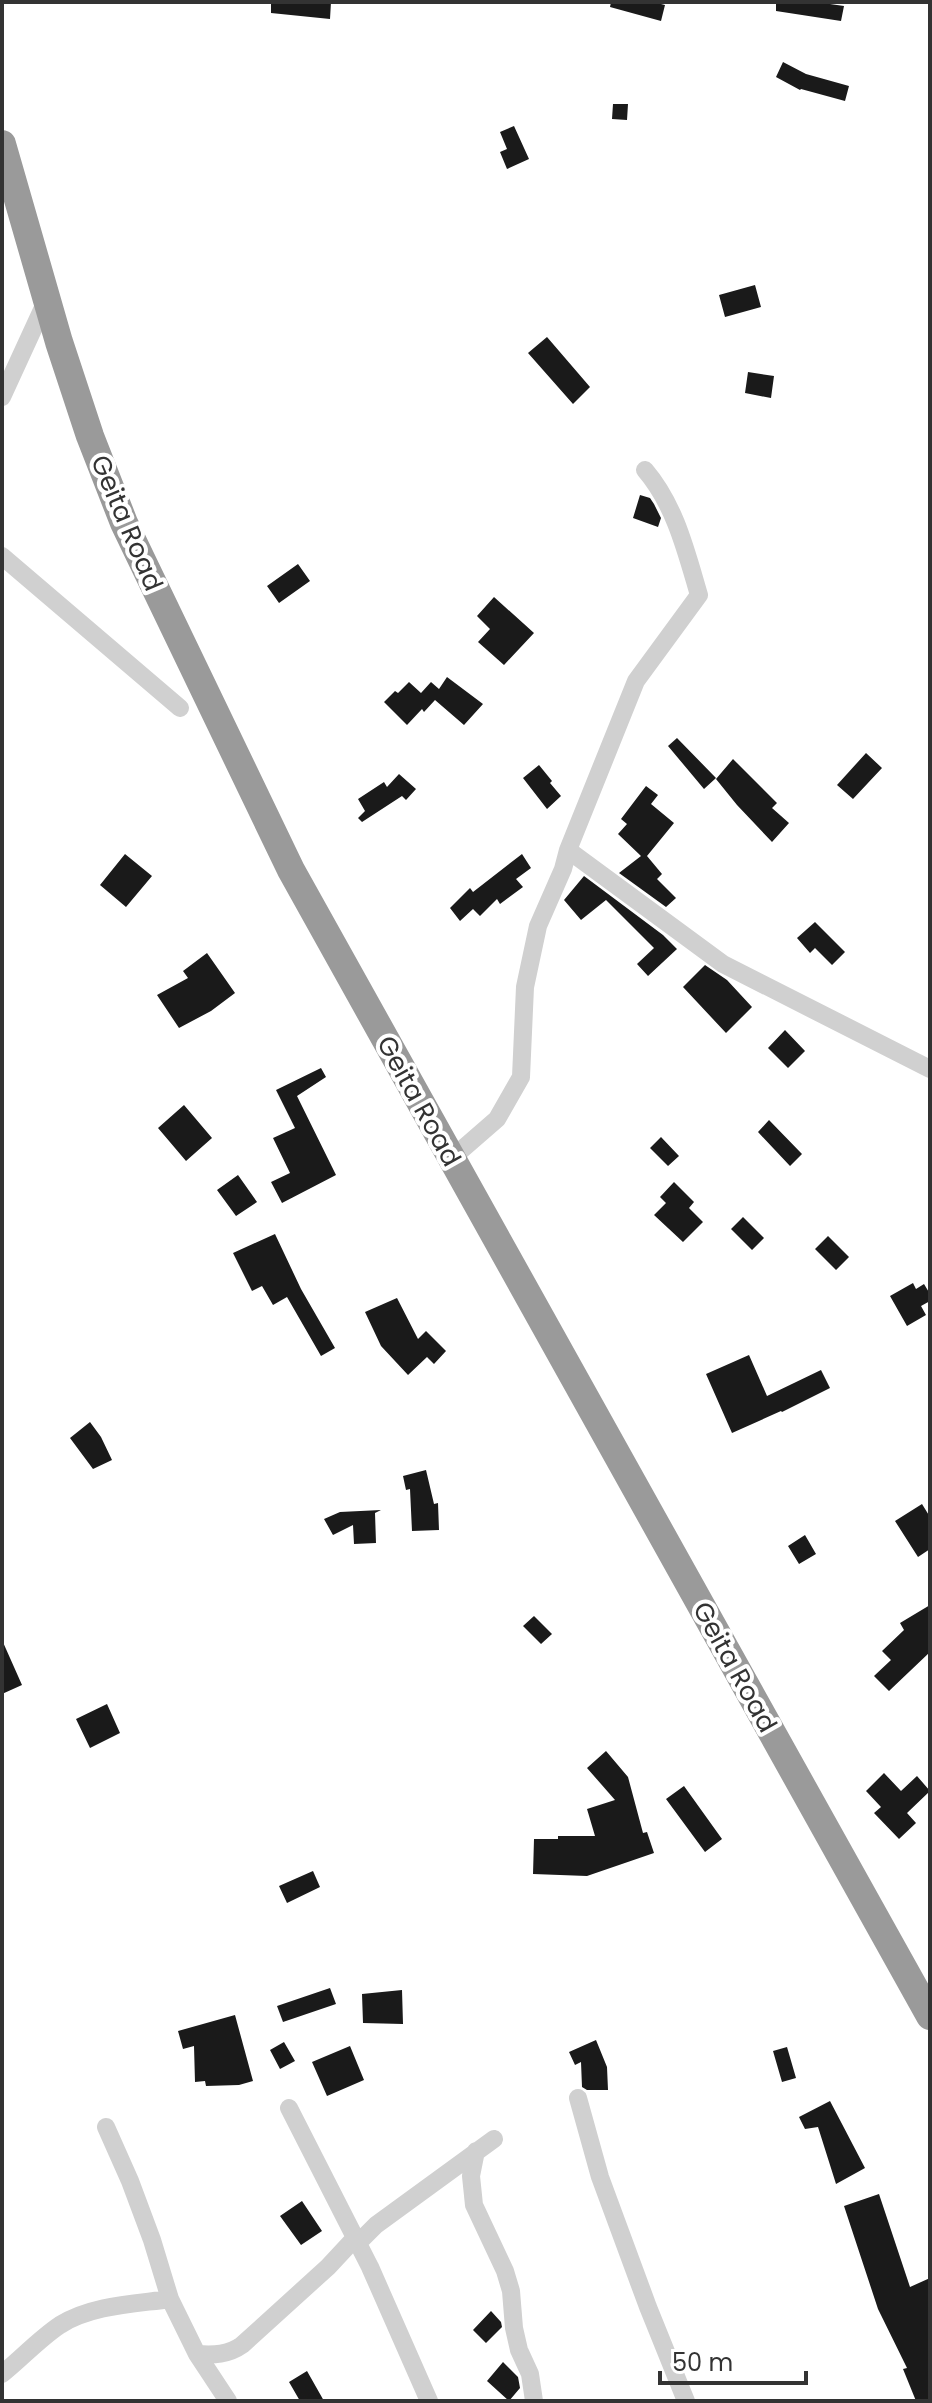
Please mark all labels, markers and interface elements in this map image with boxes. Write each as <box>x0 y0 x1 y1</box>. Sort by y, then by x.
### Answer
street label: Geita Road <box>82 450 172 596</box>
street label: Geita Road <box>368 1029 470 1173</box>
street label: Geita Road <box>684 1595 786 1739</box>
scale bar <box>660 2335 806 2385</box>
text: 50 m <box>672 2346 733 2379</box>

